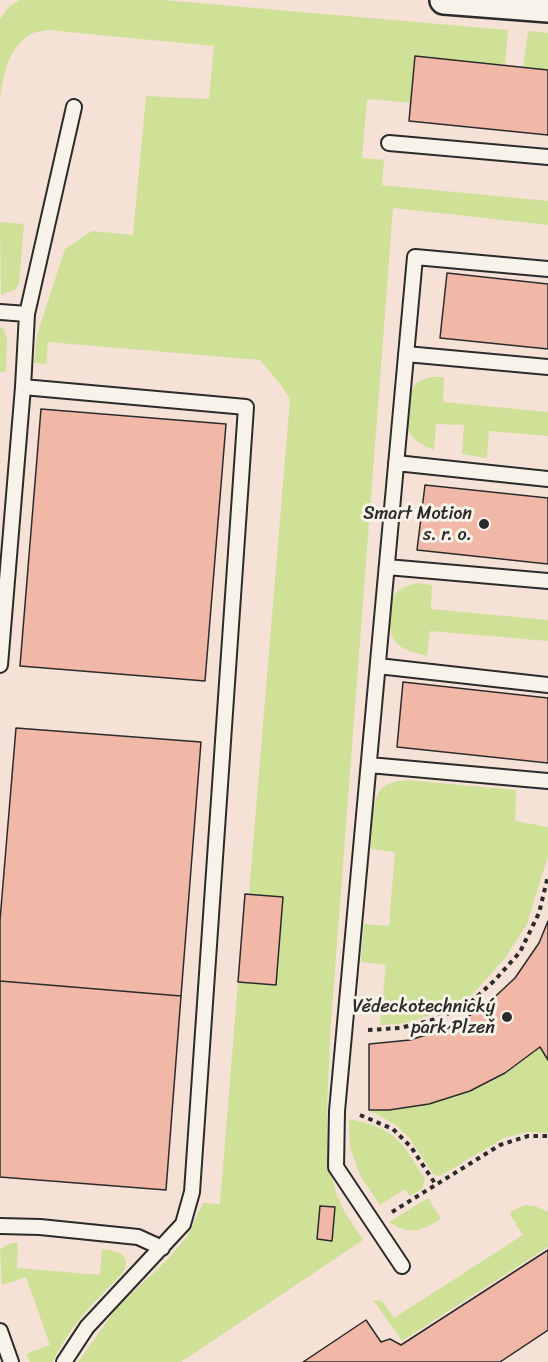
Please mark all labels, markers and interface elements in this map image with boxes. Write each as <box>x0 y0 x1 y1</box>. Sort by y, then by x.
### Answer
place label: Smart Motion s. r. o. <box>363 503 472 546</box>
marker: Smart Motion s. r. o. <box>477 517 491 531</box>
place label: Vědeckotechnický park Plzeň <box>353 996 495 1038</box>
marker: Vědeckotechnický park Plzeň <box>500 1010 514 1024</box>

